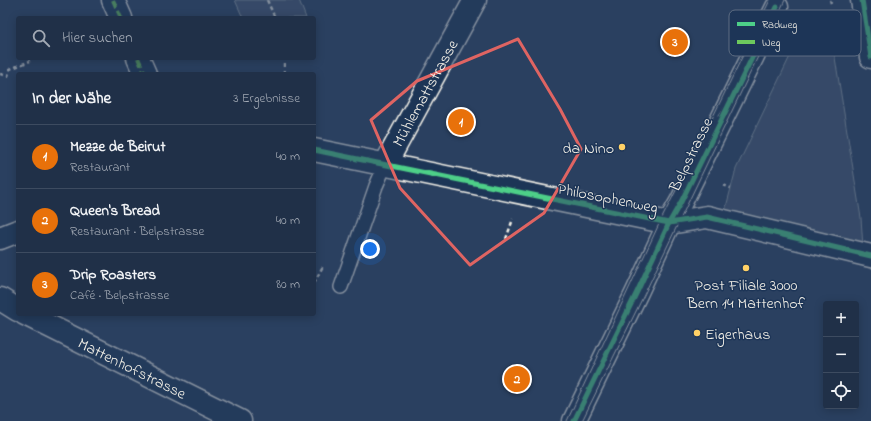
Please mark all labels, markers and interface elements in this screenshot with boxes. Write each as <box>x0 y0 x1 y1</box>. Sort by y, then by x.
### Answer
legend <box>729 10 861 56</box>
search box <box>16 16 316 60</box>
text: Radweg <box>762 17 797 34</box>
icon: search <box>30 27 52 49</box>
text: Hier suchen <box>62 27 133 49</box>
pin: 3 <box>662 27 688 57</box>
street label: Mühlemattstrasse <box>387 35 465 152</box>
text: Weg <box>762 35 780 52</box>
text: In der Nähe <box>32 86 111 111</box>
text: 3 Ergebnisse <box>233 89 300 108</box>
pin: 1 <box>448 107 474 137</box>
street label: Belpstrasse <box>663 113 720 197</box>
text: Mezze de Beirut <box>70 136 166 158</box>
place label: da Nino <box>562 137 614 161</box>
marker: da Nino <box>617 142 627 152</box>
text: 1 <box>43 147 47 166</box>
text: 40 m <box>276 147 300 166</box>
text: Restaurant <box>70 158 130 177</box>
street label: Philosophenweg <box>555 177 660 220</box>
text: Queen's Bread <box>70 200 160 222</box>
text: 2 <box>42 211 48 230</box>
text: 40 m <box>276 211 300 230</box>
text: Restaurant · Belpstrasse <box>70 222 204 241</box>
your location <box>360 239 380 259</box>
marker: Post Filiale 3000 Bern 14 Mattenhof <box>741 263 751 273</box>
text: Drip Roasters <box>70 264 156 286</box>
place label: Post Filiale 3000 Bern 14 Mattenhof <box>686 274 806 316</box>
text: 3 <box>42 275 48 294</box>
text: 80 m <box>276 275 300 294</box>
text: Café · Belpstrasse <box>70 286 169 305</box>
map controls <box>823 301 859 409</box>
button: + <box>823 301 859 337</box>
place label: Eigerhaus <box>705 323 770 347</box>
marker: Eigerhaus <box>692 328 702 338</box>
street label: Mattenhofstrasse <box>73 332 191 407</box>
button: − <box>823 337 859 373</box>
pin: 2 <box>504 364 530 394</box>
button: locate <box>823 373 859 409</box>

